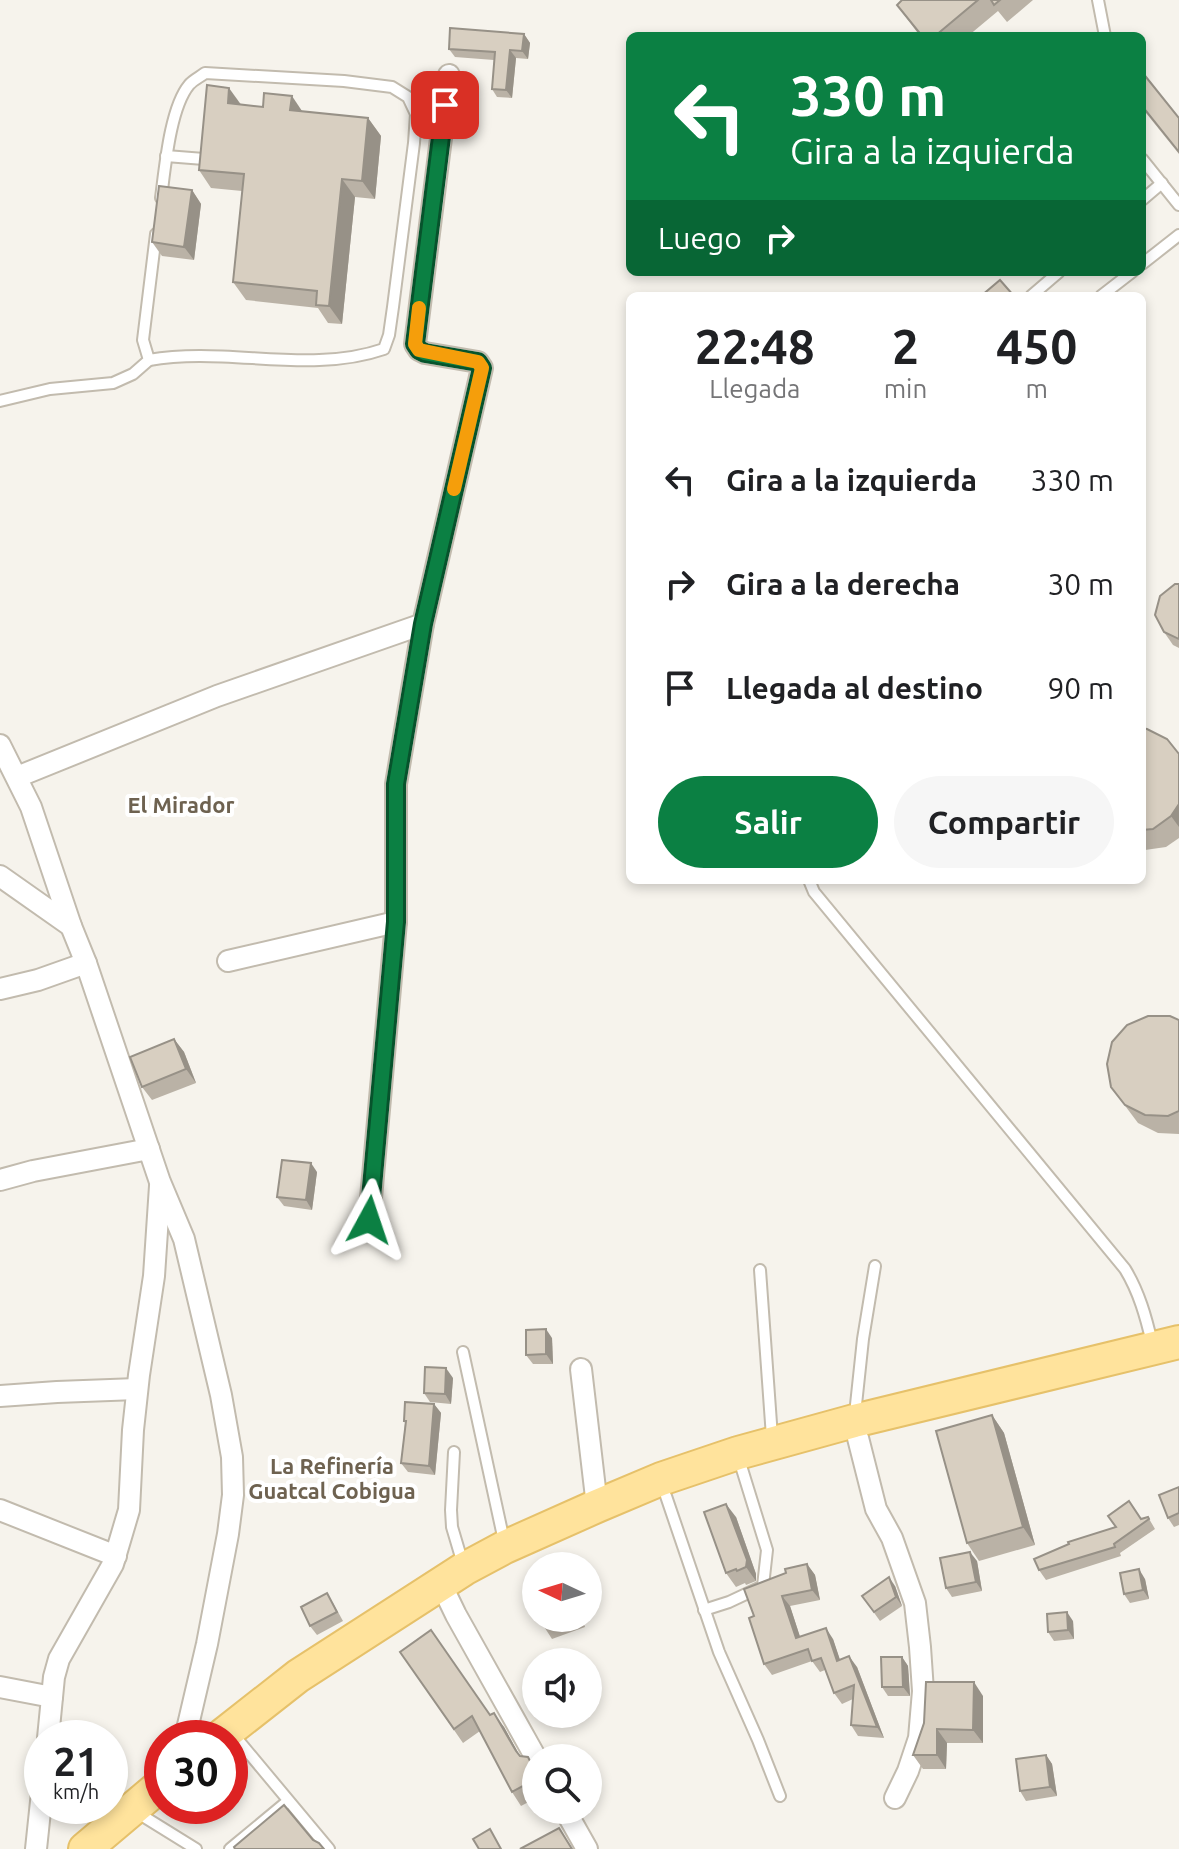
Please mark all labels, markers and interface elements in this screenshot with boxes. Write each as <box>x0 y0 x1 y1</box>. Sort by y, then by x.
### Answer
icon: left <box>658 64 762 168</box>
text: 330 m <box>790 64 946 127</box>
pin <box>411 71 479 139</box>
icon: arrive <box>423 83 467 127</box>
text: Gira a la izquierda <box>790 130 1074 171</box>
icon: right <box>758 216 802 260</box>
text: Luego <box>658 221 742 255</box>
text: 22:48 <box>695 319 815 373</box>
text: 2 <box>892 319 919 373</box>
text: 450 <box>996 319 1077 373</box>
text: Llegada <box>709 374 800 403</box>
text: min <box>884 374 927 403</box>
text: m <box>1025 374 1048 403</box>
icon: left <box>658 458 702 502</box>
text: Gira a la izquierda <box>726 463 977 497</box>
text: 330 m <box>1030 463 1114 497</box>
icon: right <box>658 562 702 606</box>
text: Gira a la derecha <box>726 567 960 601</box>
text: 30 m <box>1047 567 1114 601</box>
icon: arrive <box>658 666 702 710</box>
text: Llegada al destino <box>726 671 983 705</box>
text: 90 m <box>1047 671 1114 705</box>
button: Salir <box>658 776 878 868</box>
button: Compartir <box>894 776 1114 868</box>
district label: El Mirador <box>128 792 234 817</box>
position arrow <box>327 1178 411 1262</box>
district label: La Refinería Guatcal Cobigua <box>248 1453 416 1503</box>
north arrow <box>522 1552 602 1632</box>
map controls <box>522 1552 602 1824</box>
button: sound <box>522 1648 602 1728</box>
speed limit sign: 30 <box>144 1720 248 1824</box>
text: 21 <box>53 1739 99 1784</box>
button: search <box>522 1744 602 1824</box>
text: km/h <box>53 1780 99 1803</box>

